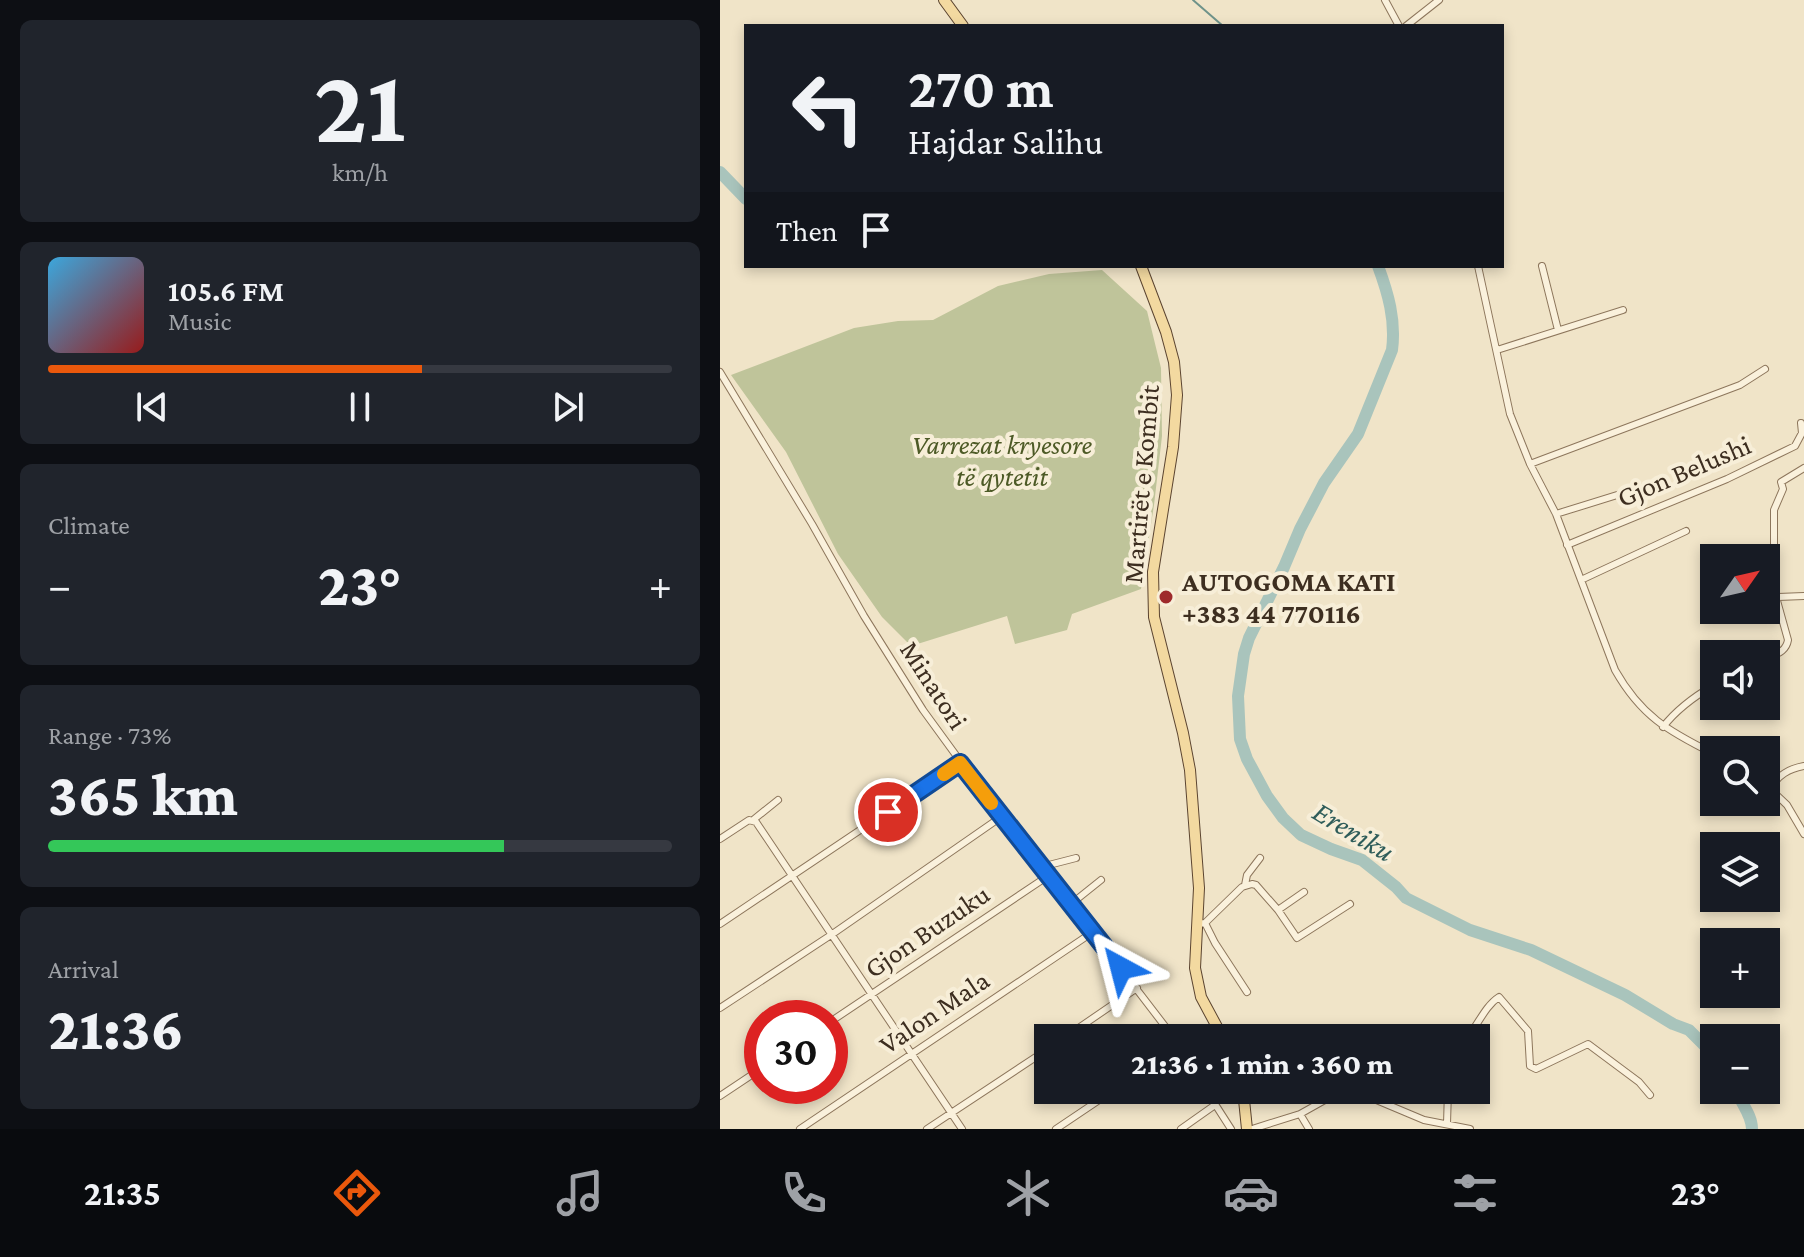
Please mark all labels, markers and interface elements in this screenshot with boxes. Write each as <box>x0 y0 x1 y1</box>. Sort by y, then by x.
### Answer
text: 21 <box>314 48 406 163</box>
icon: left <box>776 56 880 160</box>
text: 270 m <box>908 57 1054 119</box>
text: Hajdar Salihu <box>908 122 1103 162</box>
text: km/h <box>332 158 388 187</box>
icon: arrive <box>854 208 898 252</box>
text: Then <box>776 214 838 247</box>
text: 105.6 FM <box>168 274 284 307</box>
text: Music <box>168 307 231 336</box>
street label: Martirët e Kombit <box>1117 382 1165 585</box>
icon: previous <box>130 385 174 429</box>
icon: pause <box>338 385 382 429</box>
icon: next <box>546 385 590 429</box>
park label: Varrezat kryesore të qytetit <box>912 429 1092 492</box>
street label: Gjon Belushi <box>1613 429 1755 513</box>
text: Climate <box>48 511 130 540</box>
north arrow <box>1700 544 1780 624</box>
map controls <box>1700 544 1780 1104</box>
text: 23° <box>318 551 402 618</box>
text: − <box>48 561 71 609</box>
text: + <box>649 561 672 609</box>
place label: AUTOGOMA KATI +383 44 770116 <box>1181 566 1396 629</box>
marker: AUTOGOMA KATI +383 44 770116 <box>1157 588 1175 606</box>
street label: Minatori <box>894 635 974 735</box>
button: sound <box>1700 640 1780 720</box>
text: Range · 73% <box>48 721 171 750</box>
button: search <box>1700 736 1780 816</box>
text: 365 km <box>48 761 238 828</box>
pin <box>854 778 922 846</box>
icon: arrive <box>866 790 910 834</box>
water label: Ereniku <box>1307 794 1401 868</box>
button: layers <box>1700 832 1780 912</box>
street label: Gjon Buzuku <box>859 878 995 984</box>
position arrow <box>1079 926 1163 1010</box>
button: + <box>1700 928 1780 1008</box>
text: Arrival <box>48 955 119 984</box>
street label: Valon Mala <box>873 964 995 1060</box>
text: 21:36 <box>48 995 184 1062</box>
speed limit sign: 30 <box>744 1000 848 1104</box>
button: − <box>1700 1024 1780 1104</box>
text: 21:36 · 1 min · 360 m <box>1131 1047 1393 1080</box>
icon: directions <box>329 1165 385 1221</box>
icon: music <box>552 1165 608 1221</box>
icon: phone <box>776 1165 832 1221</box>
icon: climate <box>1000 1165 1056 1221</box>
icon: car <box>1223 1165 1279 1221</box>
icon: filters <box>1447 1165 1503 1221</box>
text: 21:35 <box>84 1173 161 1213</box>
text: 23° <box>1671 1173 1720 1213</box>

